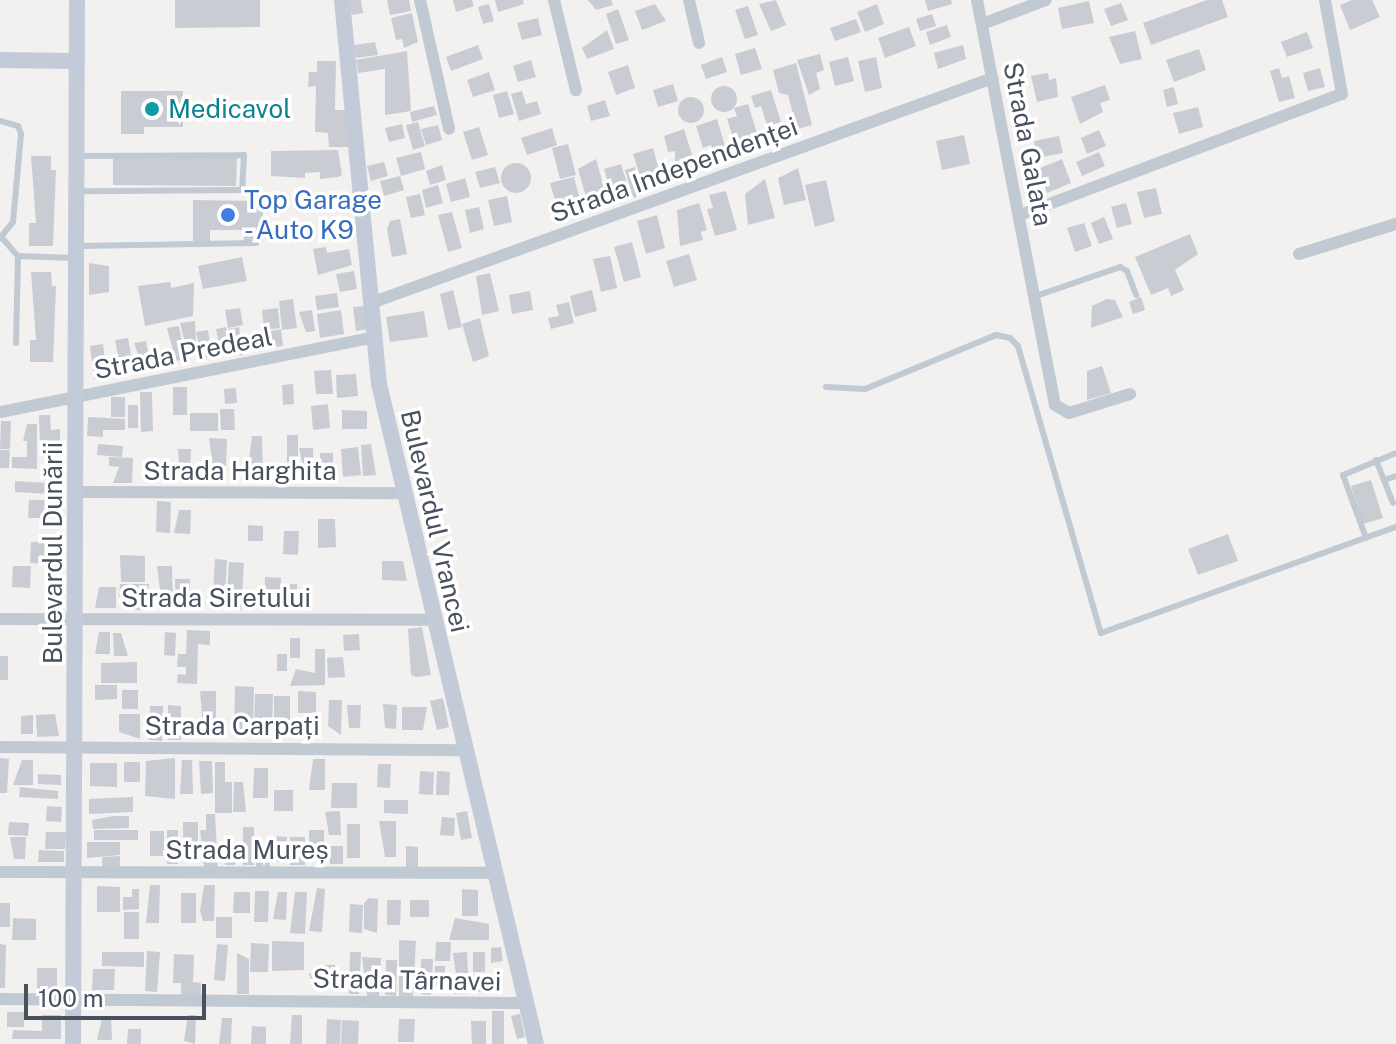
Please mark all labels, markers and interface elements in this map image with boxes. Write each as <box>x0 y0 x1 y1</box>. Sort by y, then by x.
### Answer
street label: Strada Galata <box>997 59 1059 229</box>
place label: Medicavol <box>168 93 291 125</box>
marker: Medicavol <box>143 100 161 118</box>
street label: Strada Independenței <box>546 111 802 229</box>
place label: Top Garage - Auto K9 <box>244 184 382 246</box>
marker: Top Garage - Auto K9 <box>219 206 237 224</box>
street label: Strada Predeal <box>91 320 275 386</box>
street label: Bulevardul Vrancei <box>394 406 476 636</box>
street label: Bulevardul Dunării <box>37 442 69 664</box>
street label: Strada Harghita <box>143 455 337 487</box>
street label: Strada Siretului <box>121 582 311 614</box>
street label: Strada Carpați <box>144 710 320 742</box>
street label: Strada Mureș <box>165 834 329 866</box>
street label: Strada Târnavei <box>312 963 502 997</box>
scale bar <box>28 968 210 1018</box>
text: 100 m <box>38 984 104 1012</box>

